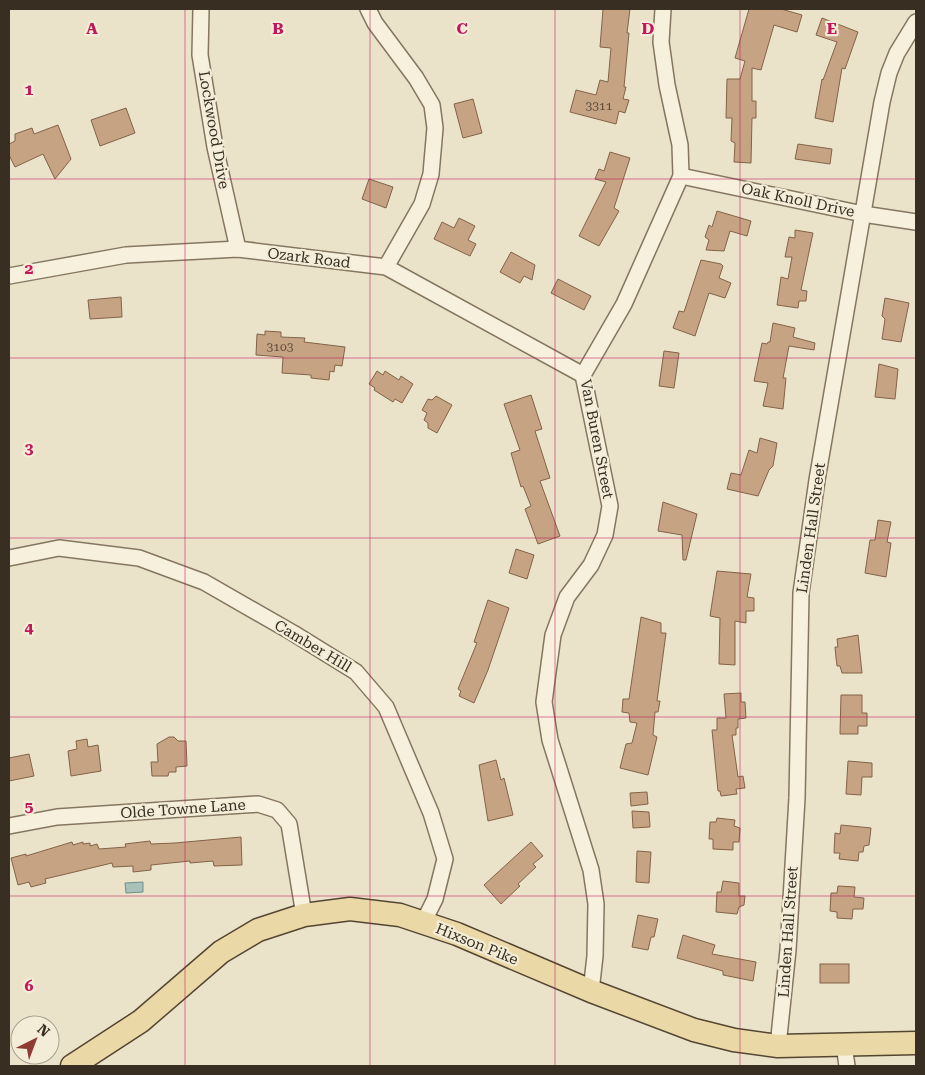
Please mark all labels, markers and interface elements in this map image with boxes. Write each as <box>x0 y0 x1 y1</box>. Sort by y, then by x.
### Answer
text: A <box>86 19 98 38</box>
text: B <box>272 19 284 38</box>
text: C <box>456 19 468 38</box>
text: D <box>642 19 655 38</box>
text: E <box>827 19 837 38</box>
street label: Lockwood Drive <box>195 70 233 190</box>
text: 1 <box>25 80 34 99</box>
house number: 3311 <box>586 99 613 113</box>
street label: Oak Knoll Drive <box>740 179 856 221</box>
street label: Ozark Road <box>267 244 352 272</box>
text: 2 <box>25 259 34 278</box>
house number: 3103 <box>267 340 294 354</box>
street label: Van Buren Street <box>577 378 617 501</box>
text: 3 <box>25 439 34 458</box>
street label: Linden Hall Street <box>793 461 829 594</box>
street label: Camber Hill <box>271 616 355 676</box>
text: 4 <box>25 618 34 637</box>
street label: Olde Towne Lane <box>120 796 246 822</box>
text: 5 <box>25 797 34 816</box>
street label: Linden Hall Street <box>774 865 802 998</box>
street label: Hixson Pike <box>433 919 521 969</box>
text: 6 <box>25 976 34 995</box>
north arrow <box>10 1015 60 1065</box>
text: N <box>34 1021 53 1040</box>

